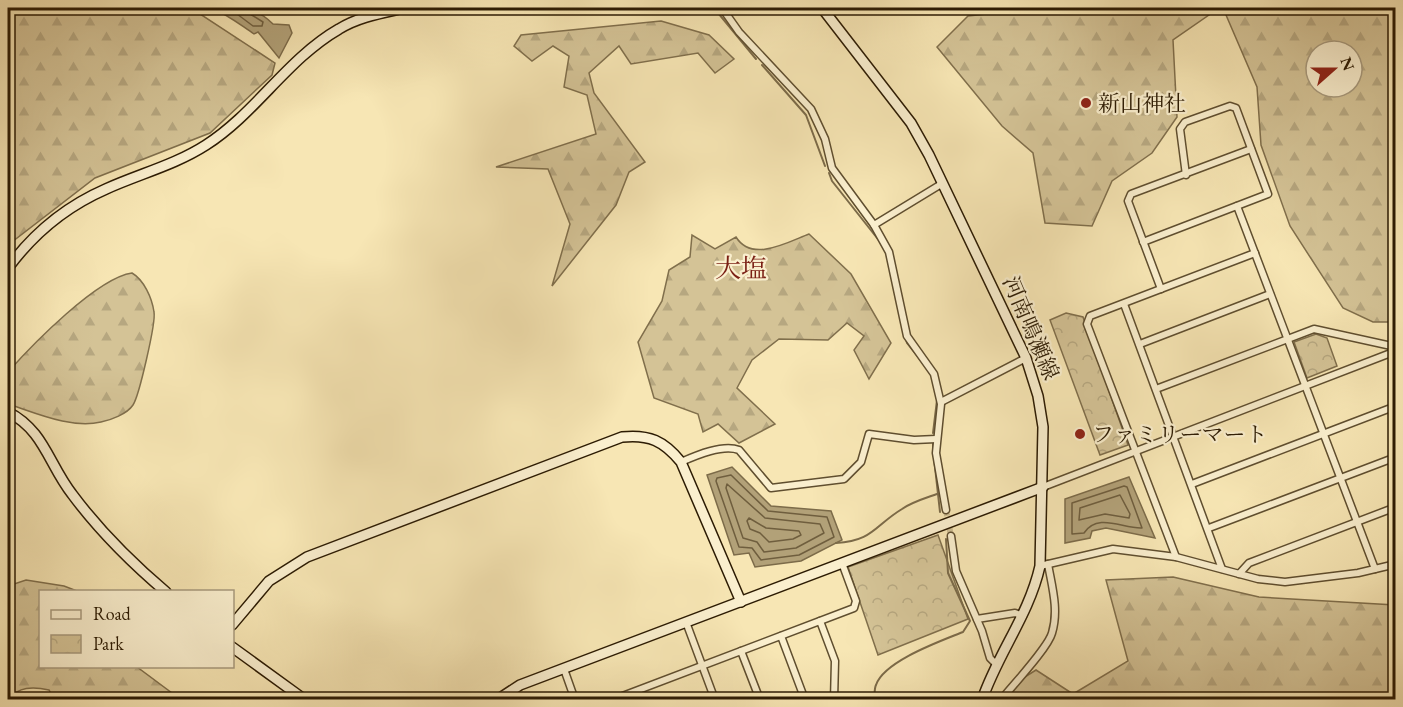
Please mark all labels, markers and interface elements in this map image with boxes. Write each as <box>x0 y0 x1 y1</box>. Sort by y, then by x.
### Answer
north arrow <box>1304 39 1364 99</box>
text: N <box>1335 54 1360 74</box>
place label: 新山神社 <box>1098 89 1186 118</box>
marker: 新山神社 <box>1079 96 1093 110</box>
district label: 大塩 <box>715 251 767 285</box>
street label: 河南鳴瀬線 <box>996 272 1066 384</box>
place label: ファミリーマート <box>1092 420 1268 449</box>
marker: ファミリーマート <box>1073 427 1087 441</box>
legend <box>39 590 234 668</box>
text: Road <box>93 602 132 625</box>
text: Park <box>93 632 124 655</box>

